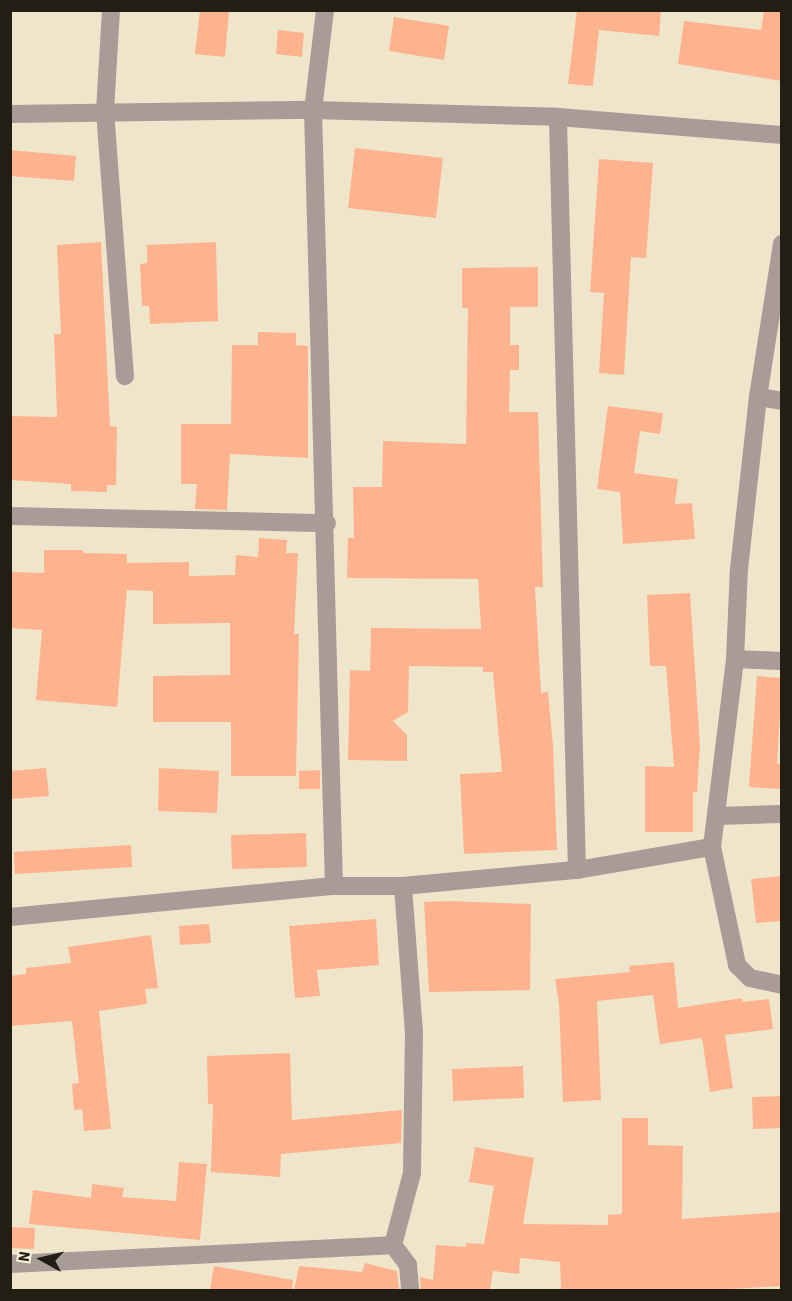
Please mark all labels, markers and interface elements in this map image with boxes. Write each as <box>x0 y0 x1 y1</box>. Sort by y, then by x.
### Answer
north arrow <box>12 1229 72 1289</box>
text: N <box>13 1250 36 1263</box>

